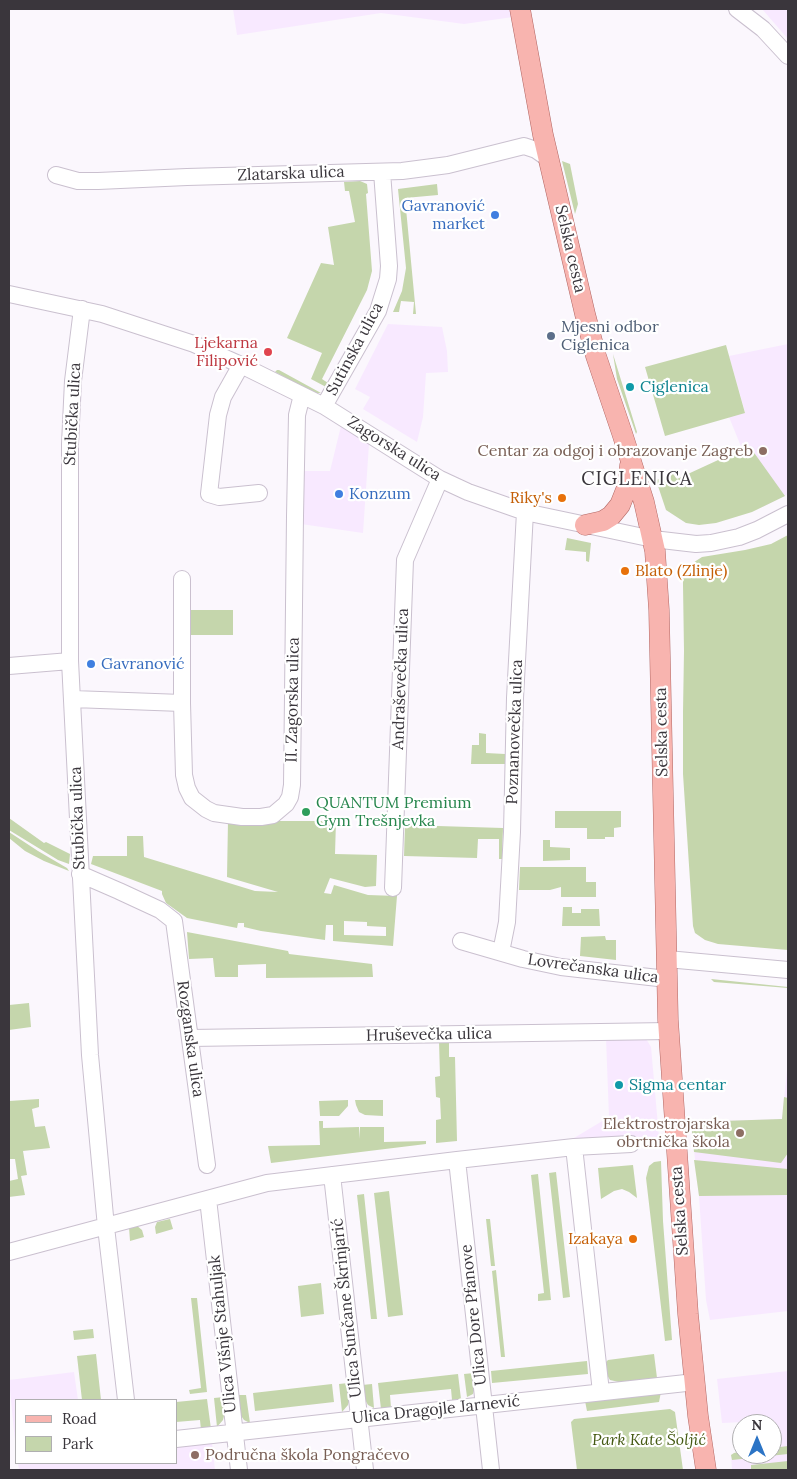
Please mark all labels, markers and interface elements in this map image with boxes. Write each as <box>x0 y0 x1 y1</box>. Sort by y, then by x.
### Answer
street label: Zlatarska ulica <box>237 163 345 185</box>
place label: Gavranović market <box>402 196 485 234</box>
street label: Selska cesta <box>551 203 589 295</box>
marker: Gavranović market <box>489 209 501 221</box>
street label: Sutinska ulica <box>322 299 388 399</box>
place label: Mjesni odbor Ciglenica <box>561 317 659 355</box>
marker: Mjesni odbor Ciglenica <box>545 330 557 342</box>
place label: Ljekarna Filipović <box>194 333 258 371</box>
marker: Ljekarna Filipović <box>262 346 274 358</box>
street label: Stubička ulica <box>61 362 85 466</box>
place label: Ciglenica <box>640 377 709 397</box>
marker: Ciglenica <box>624 381 636 393</box>
street label: Zagorska ulica <box>344 413 444 485</box>
place label: Centar za odgoj i obrazovanje Zagreb <box>478 441 753 461</box>
marker: Centar za odgoj i obrazovanje Zagreb <box>757 445 769 457</box>
district label: CIGLENICA <box>580 469 694 491</box>
place label: Konzum <box>349 484 411 504</box>
marker: Konzum <box>333 488 345 500</box>
place label: Riky's <box>510 488 552 508</box>
marker: Riky's <box>556 492 568 504</box>
place label: Blato (Zlinje) <box>635 561 727 581</box>
marker: Blato (Zlinje) <box>619 565 631 577</box>
street label: Andraševečka ulica <box>389 608 413 750</box>
street label: II. Zagorska ulica <box>282 637 304 763</box>
place label: Gavranović <box>101 654 184 674</box>
marker: Gavranović <box>85 658 97 670</box>
street label: Poznanovečka ulica <box>503 659 527 805</box>
street label: Selska cesta <box>652 687 672 777</box>
street label: Stubička ulica <box>67 766 89 870</box>
place label: QUANTUM Premium Gym Trešnjevka <box>316 793 472 831</box>
marker: QUANTUM Premium Gym Trešnjevka <box>300 806 312 818</box>
street label: Lovrečanska ulica <box>526 950 660 988</box>
street label: Rozganska ulica <box>172 979 208 1099</box>
street label: Hruševečka ulica <box>366 1024 492 1046</box>
place label: Sigma centar <box>629 1075 726 1095</box>
marker: Sigma centar <box>613 1079 625 1091</box>
place label: Elektrostrojarska obrtnička škola <box>603 1114 730 1152</box>
marker: Elektrostrojarska obrtnička škola <box>734 1127 746 1139</box>
street label: Selska cesta <box>667 1166 693 1256</box>
street label: Ulica Sunčane Škrinjarić <box>328 1217 366 1399</box>
place label: Izakaya <box>568 1229 623 1249</box>
marker: Izakaya <box>627 1233 639 1245</box>
street label: Ulica Dore Pfanove <box>457 1243 491 1387</box>
street label: Ulica Višnje Stahuljak <box>205 1254 241 1414</box>
street label: Ulica Dragojle Jarnević <box>351 1392 521 1428</box>
legend <box>15 1399 178 1464</box>
text: Road <box>62 1409 97 1428</box>
north arrow <box>732 1414 782 1464</box>
text: N <box>752 1416 762 1434</box>
park label: Park Kate Šoljić <box>592 1430 706 1450</box>
text: Park <box>62 1434 93 1453</box>
place label: Područna škola Pongračevo <box>205 1445 410 1465</box>
marker: Područna škola Pongračevo <box>189 1449 201 1461</box>

